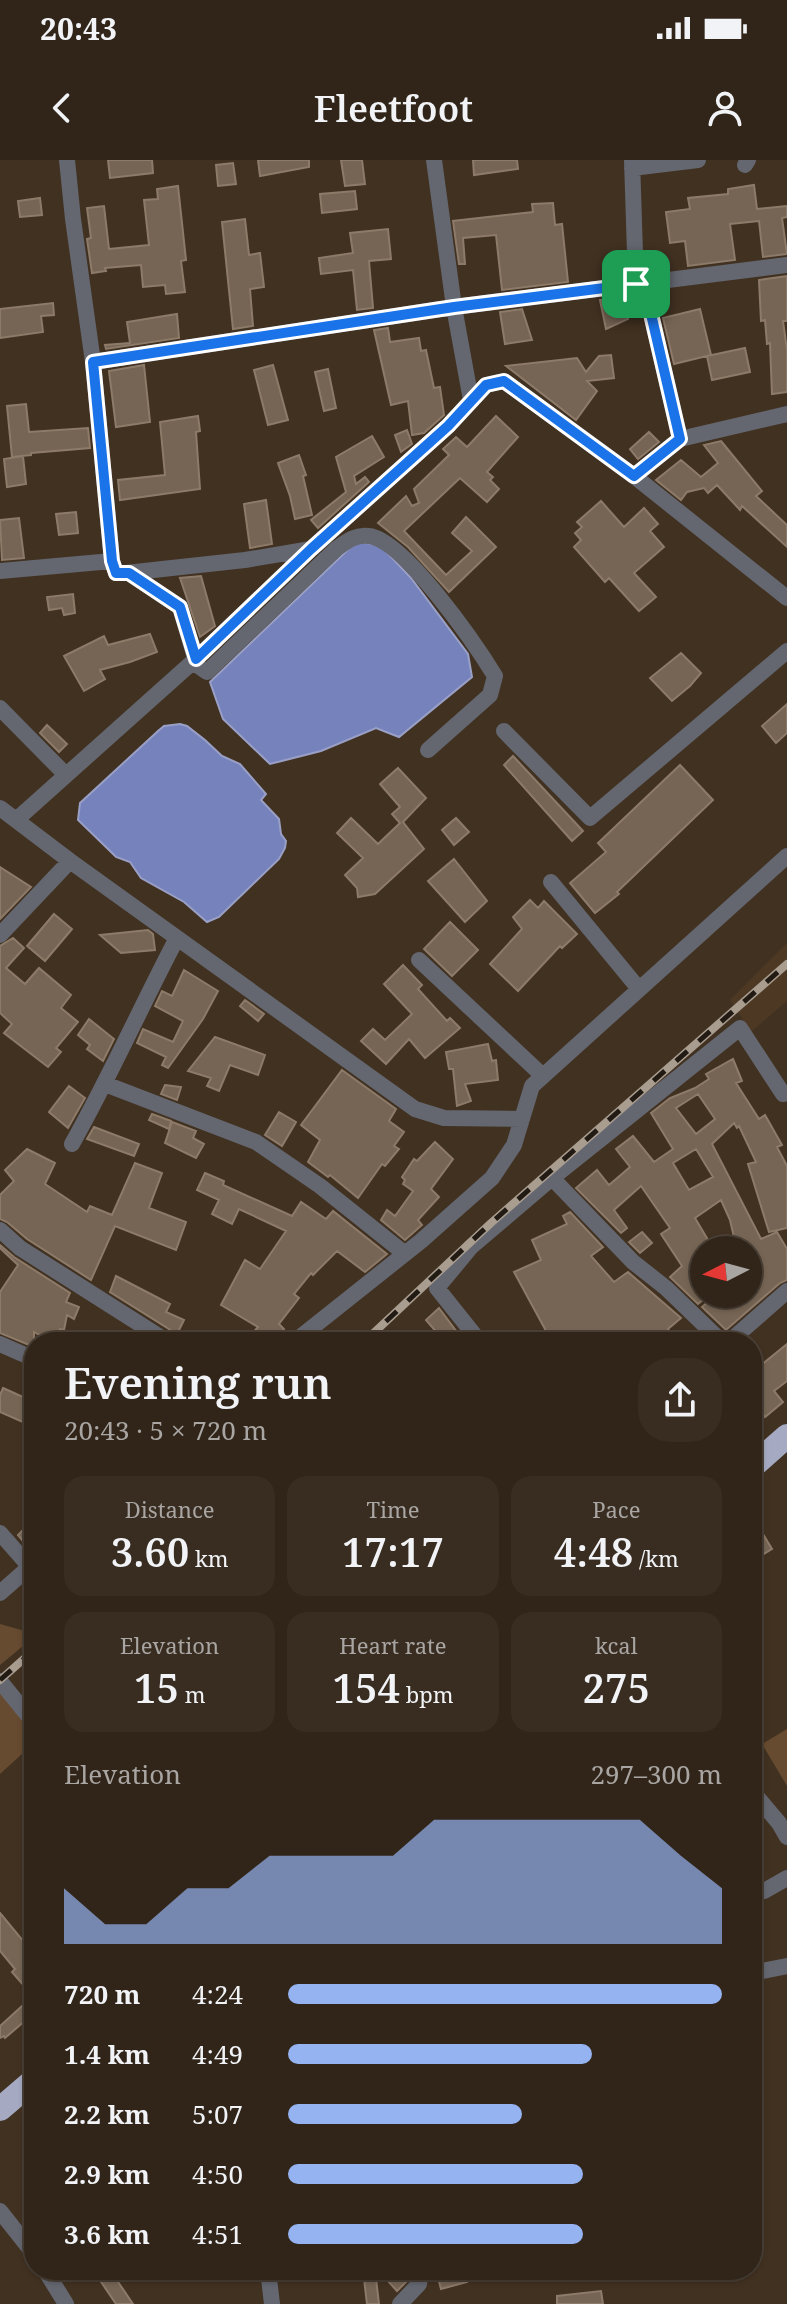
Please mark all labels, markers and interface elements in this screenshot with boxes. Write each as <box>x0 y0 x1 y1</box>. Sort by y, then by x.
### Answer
text: 20:43 <box>40 8 117 49</box>
text: Fleetfoot <box>314 84 473 133</box>
icon: back <box>40 86 84 130</box>
icon: person <box>703 86 747 130</box>
pin <box>602 250 670 318</box>
icon: arrive <box>614 262 658 306</box>
north arrow <box>690 1236 762 1308</box>
map controls <box>690 1236 762 1308</box>
text: Evening run <box>64 1352 332 1412</box>
button: share <box>638 1358 722 1442</box>
text: 20:43 · 5 × 720 m <box>64 1412 267 1448</box>
text: Distance <box>125 1494 215 1524</box>
text: Time <box>366 1494 420 1524</box>
text: Pace <box>592 1494 640 1524</box>
text: 3.60 <box>111 1524 189 1579</box>
text: 17:17 <box>342 1524 444 1579</box>
text: 4:48 <box>554 1524 633 1579</box>
text: km <box>189 1543 229 1573</box>
text: /km <box>633 1543 679 1573</box>
text: Elevation <box>120 1630 219 1660</box>
text: Heart rate <box>339 1630 447 1660</box>
text: kcal <box>595 1630 638 1660</box>
text: 15 <box>134 1660 179 1715</box>
text: 154 <box>332 1660 400 1715</box>
text: 275 <box>583 1660 650 1715</box>
text: m <box>179 1679 205 1709</box>
text: bpm <box>400 1679 454 1709</box>
text: Elevation <box>64 1756 181 1792</box>
text: 297–300 m <box>590 1756 722 1792</box>
text: 720 m <box>64 1976 140 2012</box>
text: 4:24 <box>192 1976 243 2012</box>
text: 1.4 km <box>64 2036 150 2072</box>
text: 4:49 <box>192 2036 243 2072</box>
text: 2.2 km <box>64 2096 150 2132</box>
text: 5:07 <box>192 2096 243 2132</box>
text: 2.9 km <box>64 2156 150 2192</box>
text: 4:50 <box>192 2156 243 2192</box>
text: 3.6 km <box>64 2216 150 2252</box>
text: 4:51 <box>192 2216 243 2252</box>

